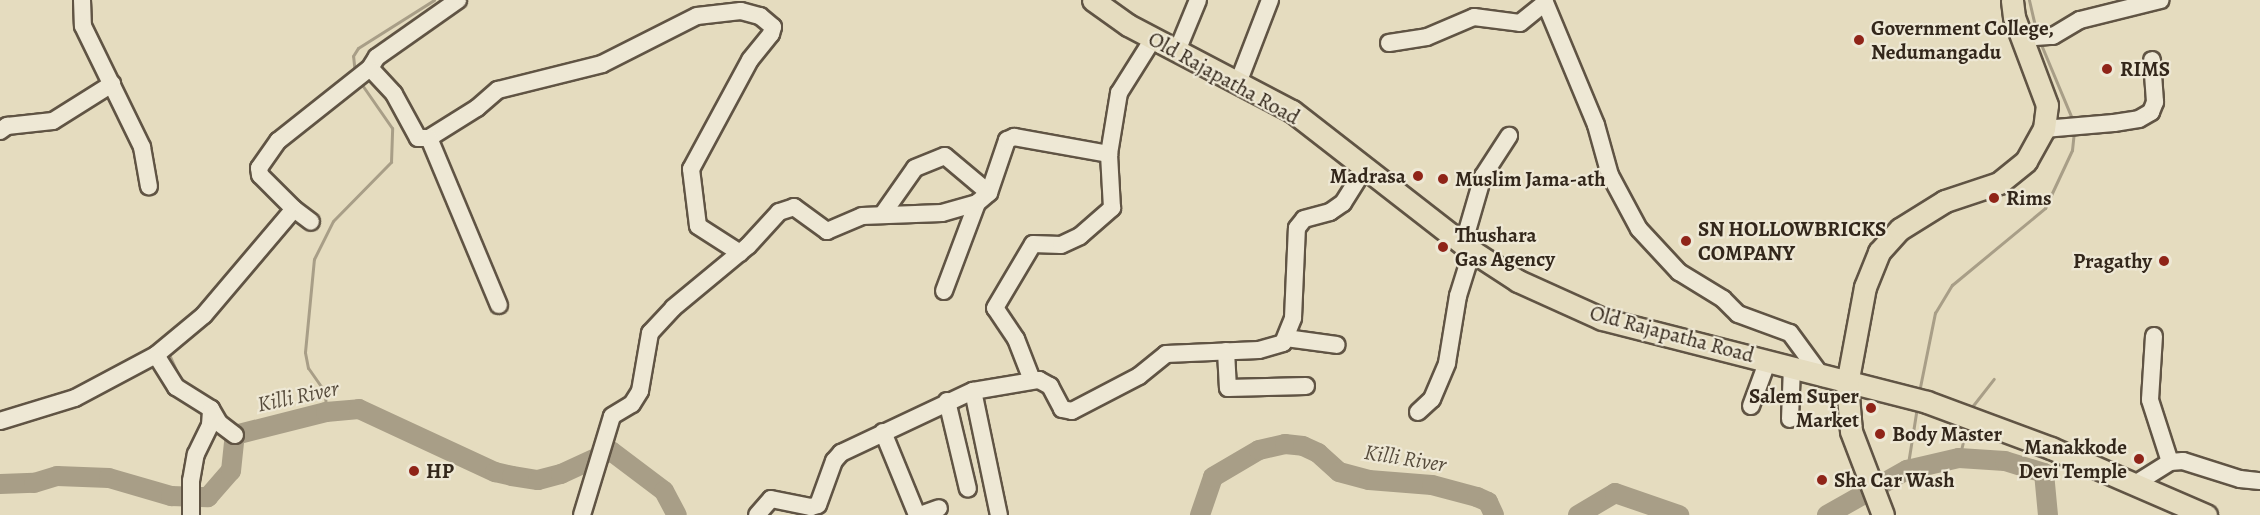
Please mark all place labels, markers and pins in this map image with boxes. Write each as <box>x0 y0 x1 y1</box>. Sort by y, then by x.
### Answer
place label: Government College, Nedumangadu <box>1871 15 2054 65</box>
marker: Government College, Nedumangadu <box>1852 33 1866 47</box>
place label: RIMS <box>2120 56 2170 82</box>
marker: RIMS <box>2098 60 2116 78</box>
place label: Madrasa <box>1330 163 1406 189</box>
place label: Muslim Jama-ath <box>1455 166 1606 192</box>
marker: Madrasa <box>1411 169 1425 183</box>
marker: Muslim Jama-ath <box>1436 172 1450 186</box>
place label: Rims <box>2006 185 2052 211</box>
marker: Rims <box>1987 191 2001 205</box>
place label: SN HOLLOWBRICKS COMPANY <box>1698 216 1886 266</box>
place label: Thushara Gas Agency <box>1455 222 1555 272</box>
marker: SN HOLLOWBRICKS COMPANY <box>1679 234 1693 248</box>
marker: Thushara Gas Agency <box>1436 240 1450 254</box>
place label: Pragathy <box>2073 248 2152 274</box>
marker: Pragathy <box>2157 254 2171 268</box>
place label: Salem Super Market <box>1749 383 1859 433</box>
marker: Salem Super Market <box>1864 401 1878 415</box>
place label: Body Master <box>1892 421 2002 447</box>
marker: Body Master <box>1873 427 1887 441</box>
place label: Manakkode Devi Temple <box>2019 434 2127 484</box>
marker: Manakkode Devi Temple <box>2132 452 2146 466</box>
place label: HP <box>426 458 454 484</box>
marker: HP <box>407 464 421 478</box>
place label: Sha Car Wash <box>1834 467 1955 493</box>
marker: Sha Car Wash <box>1815 473 1829 487</box>

